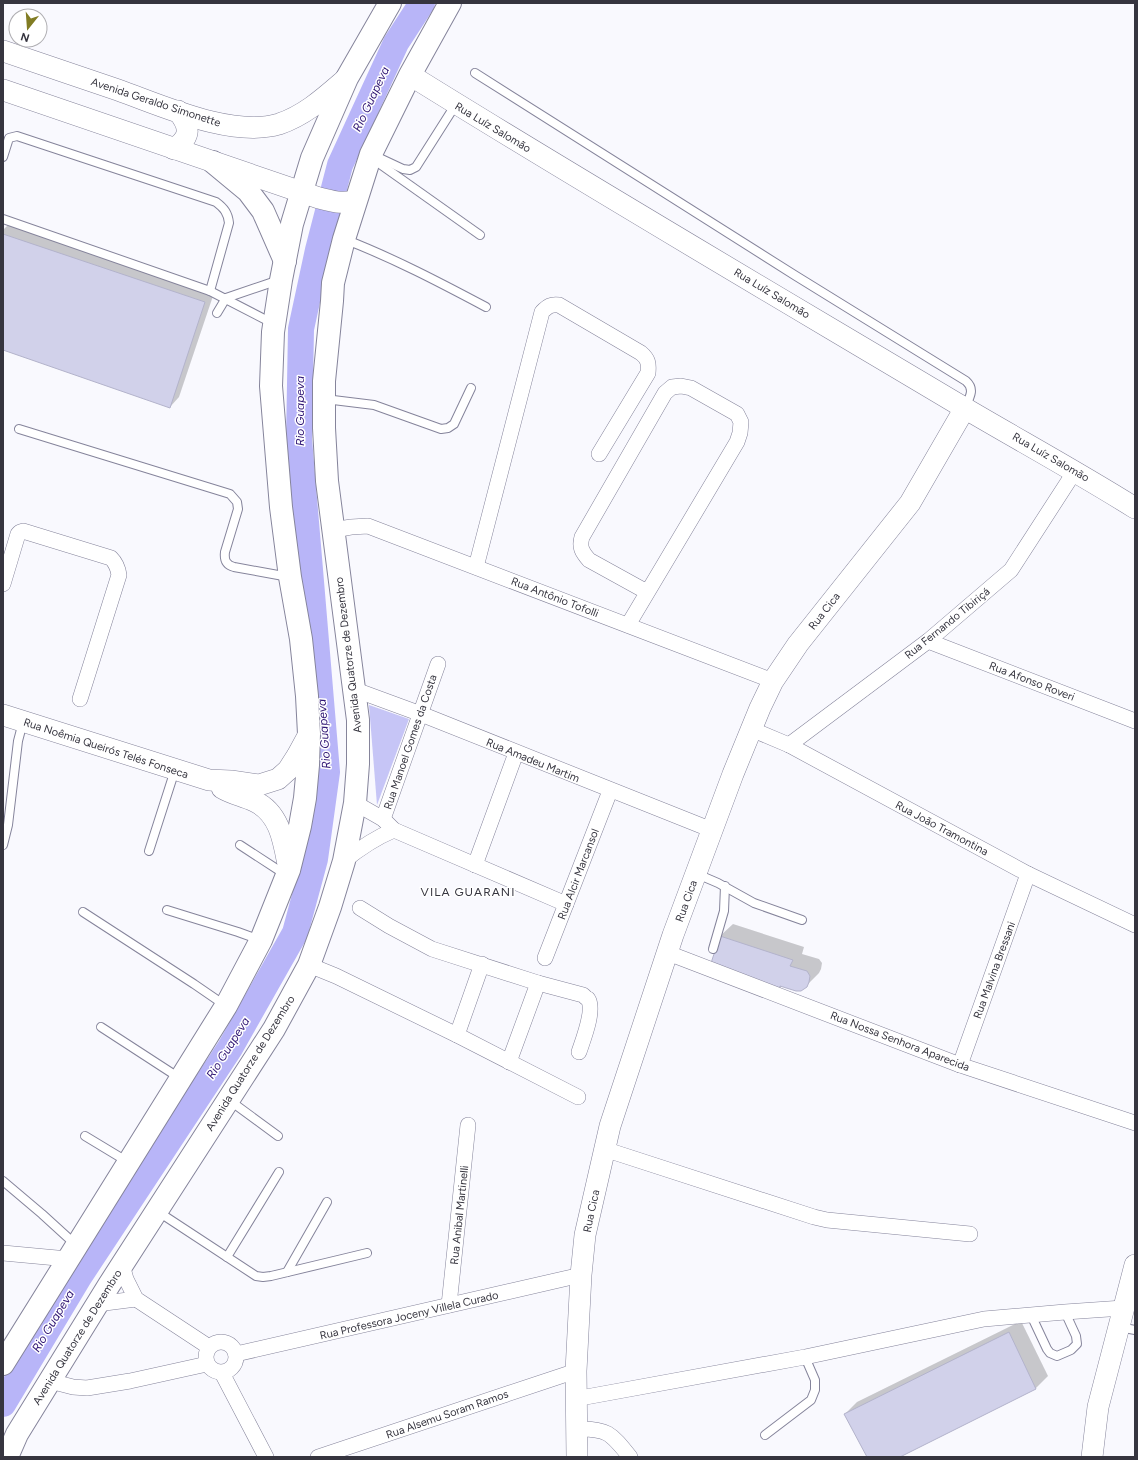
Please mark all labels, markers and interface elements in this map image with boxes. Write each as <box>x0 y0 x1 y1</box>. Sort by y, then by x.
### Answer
north arrow <box>8 8 48 48</box>
text: N <box>19 30 31 45</box>
water label: Rio Guapeva <box>350 64 392 134</box>
street label: Avenida Geraldo Simonette <box>89 75 222 130</box>
street label: Rua Luíz Salomão <box>452 100 533 155</box>
street label: Rua Luíz Salomão <box>731 266 812 321</box>
water label: Rio Guapeva <box>293 376 307 446</box>
street label: Rua Luíz Salomão <box>1010 430 1091 485</box>
street label: Rua Antônio Tofolli <box>509 575 600 620</box>
street label: Avenida Quatorze de Dezembro <box>332 576 365 734</box>
street label: Rua Fernando Tibiriçá <box>902 585 993 662</box>
street label: Rua Cica <box>806 590 843 632</box>
street label: Rua Afonso Roveri <box>987 659 1076 704</box>
street label: Rua Manoel Gomes da Costa <box>381 673 440 811</box>
water label: Rio Guapeva <box>315 699 333 769</box>
street label: Rua Noêmia Queirós Telés Fonseca <box>22 716 190 781</box>
street label: Rua Amadeu Martim <box>484 736 582 785</box>
street label: Rua João Tramontina <box>893 798 990 858</box>
street label: Rua Alcir Marcansol <box>555 827 602 922</box>
street label: Rua Cica <box>673 879 700 924</box>
district label: VILA GUARANI <box>421 885 515 899</box>
street label: Rua Malvina Bressani <box>971 920 1018 1021</box>
street label: Avenida Quatorze de Dezembro <box>203 993 298 1133</box>
street label: Rua Nossa Senhora Aparecida <box>828 1009 971 1074</box>
water label: Rio Guapeva <box>204 1015 252 1081</box>
street label: Rua Anibal Martinelli <box>448 1165 471 1265</box>
street label: Rua Cica <box>581 1189 602 1234</box>
street label: Avenida Quatorze de Dezembro <box>30 1267 125 1407</box>
water label: Rio Guapeva <box>29 1287 77 1355</box>
street label: Rua Professora Joceny Villela Curado <box>318 1289 500 1342</box>
street label: Rua Alsemu Soram Ramos <box>384 1387 510 1442</box>

